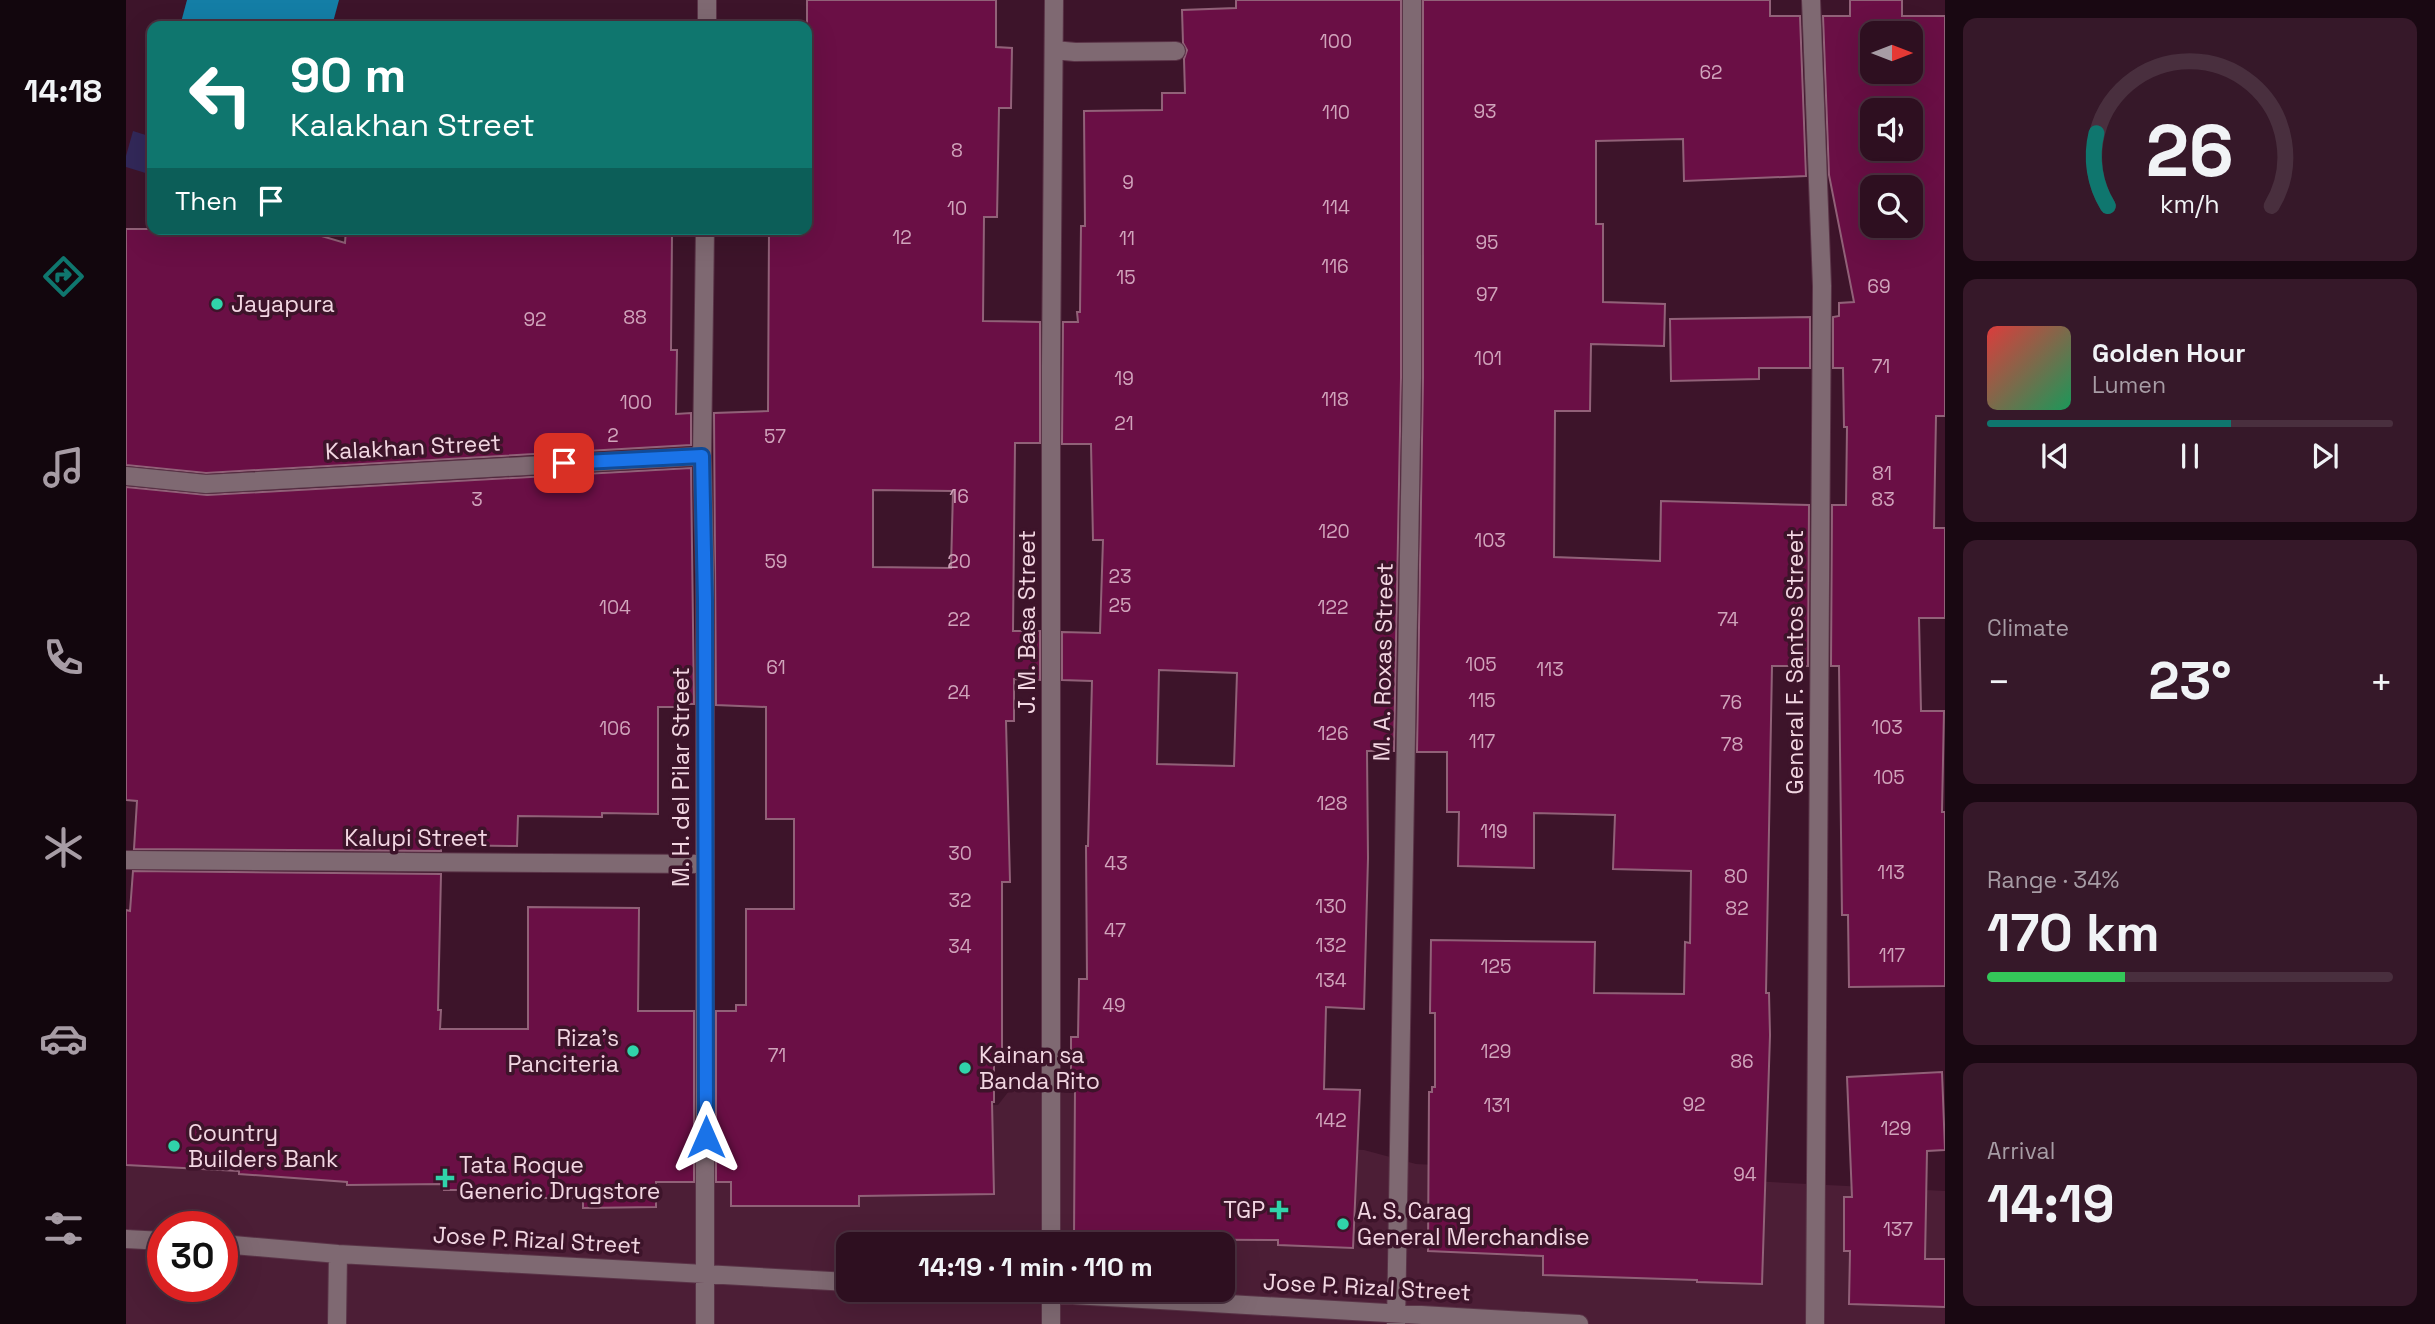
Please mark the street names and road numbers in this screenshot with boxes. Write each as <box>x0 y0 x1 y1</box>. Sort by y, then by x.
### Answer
street label: Kalakhan Street <box>324 427 502 467</box>
street label: J. M. Basa Street <box>1012 530 1042 714</box>
street label: General F. Santos Street <box>1780 530 1810 794</box>
street label: M. A. Roxas Street <box>1366 562 1400 762</box>
street label: M. H. del Pilar Street <box>666 667 696 887</box>
street label: Kalupi Street <box>344 823 488 853</box>
street label: Jose P. Rizal Street <box>432 1220 642 1260</box>
street label: Jose P. Rizal Street <box>1262 1267 1472 1307</box>

